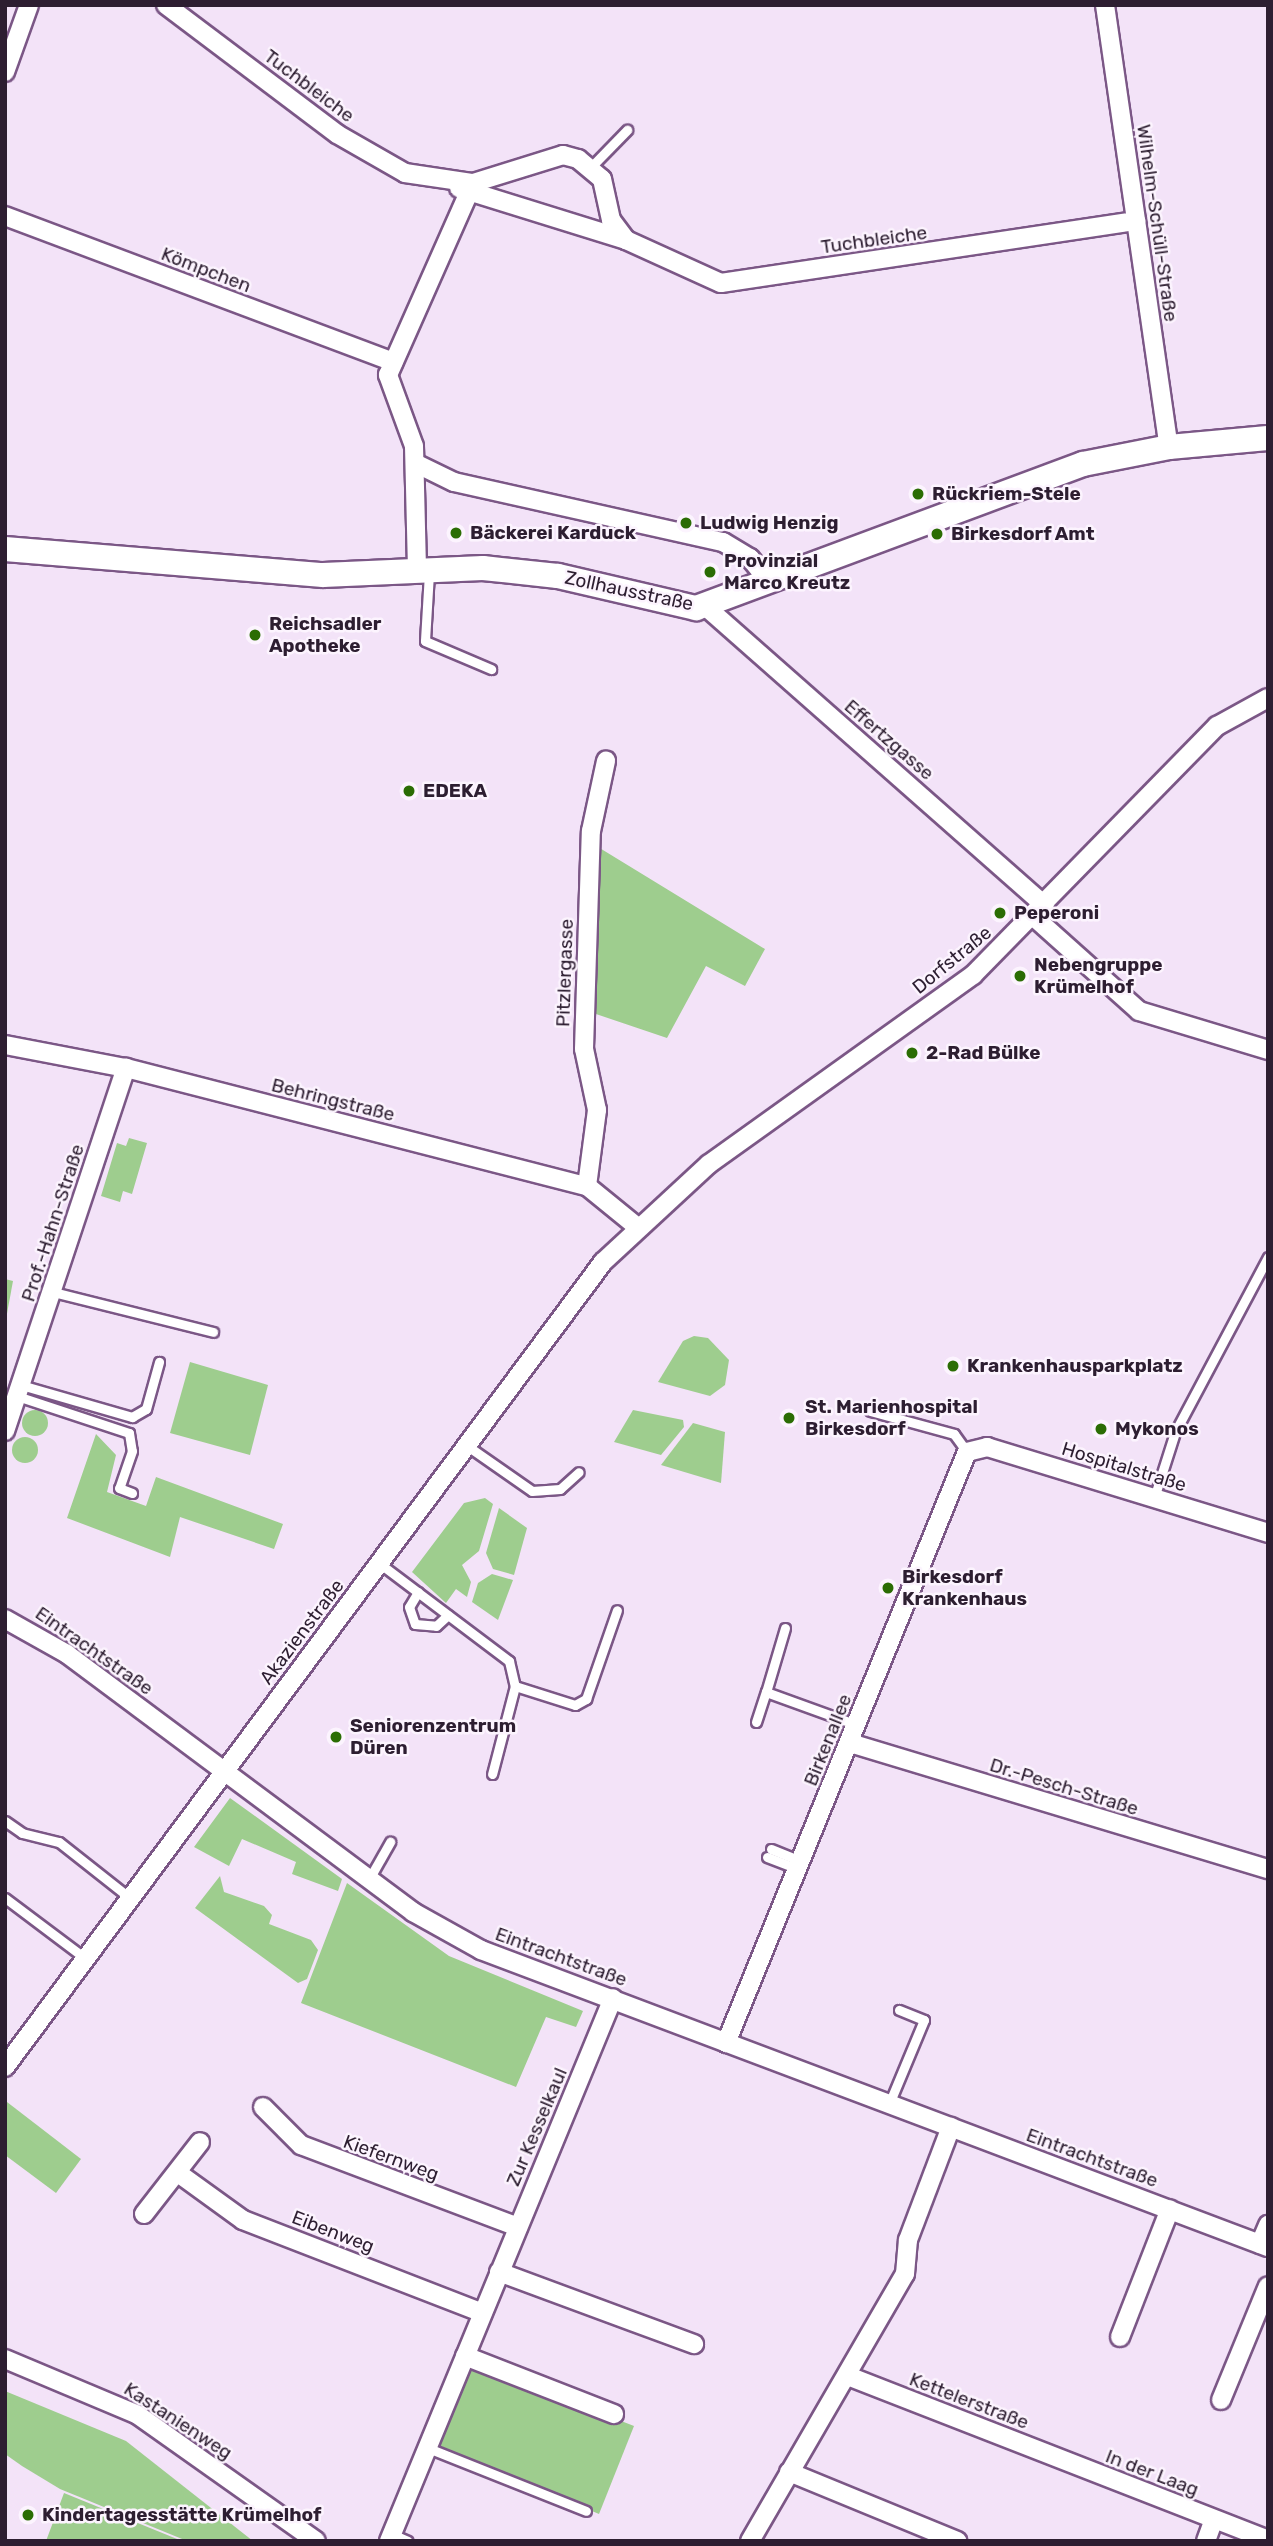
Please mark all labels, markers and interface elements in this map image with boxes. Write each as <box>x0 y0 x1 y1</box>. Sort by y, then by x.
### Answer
street label: Tuchbleiche <box>259 45 359 127</box>
street label: Wilhelm-Schüll-Straße <box>1132 123 1182 323</box>
street label: Tuchbleiche <box>820 221 928 259</box>
street label: Kömpchen <box>158 242 254 298</box>
place label: Rückriem-Stele <box>932 483 1081 505</box>
marker: Rückriem-Stele <box>910 486 926 502</box>
place label: Ludwig Henzig <box>700 512 838 534</box>
marker: Ludwig Henzig <box>678 515 694 531</box>
place label: Bäckerei Karduck <box>470 522 636 544</box>
place label: Birkesdorf Amt <box>951 523 1095 545</box>
marker: Bäckerei Karduck <box>448 525 464 541</box>
marker: Birkesdorf Amt <box>929 526 945 542</box>
place label: Provinzial Marco Kreutz <box>724 550 850 594</box>
marker: Provinzial Marco Kreutz <box>702 564 718 580</box>
street label: Zollhausstraße <box>563 566 695 616</box>
place label: Reichsadler Apotheke <box>269 613 381 657</box>
marker: Reichsadler Apotheke <box>247 627 263 643</box>
street label: Effertzgasse <box>840 695 938 785</box>
place label: EDEKA <box>423 780 487 802</box>
marker: EDEKA <box>401 783 417 799</box>
place label: Peperoni <box>1014 902 1099 924</box>
marker: Peperoni <box>992 905 1008 921</box>
street label: Pitzlergasse <box>552 919 578 1027</box>
street label: Dorfstraße <box>908 921 996 999</box>
place label: Nebengruppe Krümelhof <box>1034 954 1163 998</box>
marker: Nebengruppe Krümelhof <box>1012 968 1028 984</box>
place label: 2-Rad Bülke <box>926 1042 1040 1064</box>
marker: 2-Rad Bülke <box>904 1045 920 1061</box>
street label: Behringstraße <box>269 1074 397 1126</box>
street label: Prof.-Hahn-Straße <box>17 1141 89 1305</box>
place label: Krankenhausparkplatz <box>967 1355 1183 1377</box>
marker: Krankenhausparkplatz <box>945 1358 961 1374</box>
place label: St. Marienhospital Birkesdorf <box>805 1396 978 1440</box>
marker: St. Marienhospital Birkesdorf <box>779 1408 799 1428</box>
place label: Mykonos <box>1115 1418 1199 1440</box>
marker: Mykonos <box>1093 1421 1109 1437</box>
street label: Hospitalstraße <box>1059 1437 1189 1497</box>
place label: Birkesdorf Krankenhaus <box>902 1566 1027 1610</box>
street label: Akazienstraße <box>255 1575 349 1689</box>
marker: Birkesdorf Krankenhaus <box>880 1580 896 1596</box>
street label: Eintrachtstraße <box>31 1602 157 1700</box>
street label: Birkenallee <box>799 1691 857 1789</box>
place label: Seniorenzentrum Düren <box>350 1715 516 1759</box>
marker: Seniorenzentrum Düren <box>328 1729 344 1745</box>
street label: Dr.-Pesch-Straße <box>987 1754 1141 1820</box>
street label: Eintrachtstraße <box>492 1923 630 1991</box>
street label: Zur Kesselkaul <box>502 2064 572 2190</box>
street label: Eintrachtstraße <box>1023 2124 1161 2192</box>
street label: Kiefernweg <box>340 2130 442 2186</box>
street label: Eibenweg <box>289 2206 377 2258</box>
street label: Kettelerstraße <box>906 2368 1032 2434</box>
street label: Kastanienweg <box>120 2378 236 2464</box>
street label: In der Laag <box>1102 2445 1202 2501</box>
place label: Kindertagesstätte Krümelhof <box>42 2504 321 2526</box>
marker: Kindertagesstätte Krümelhof <box>20 2507 36 2523</box>

